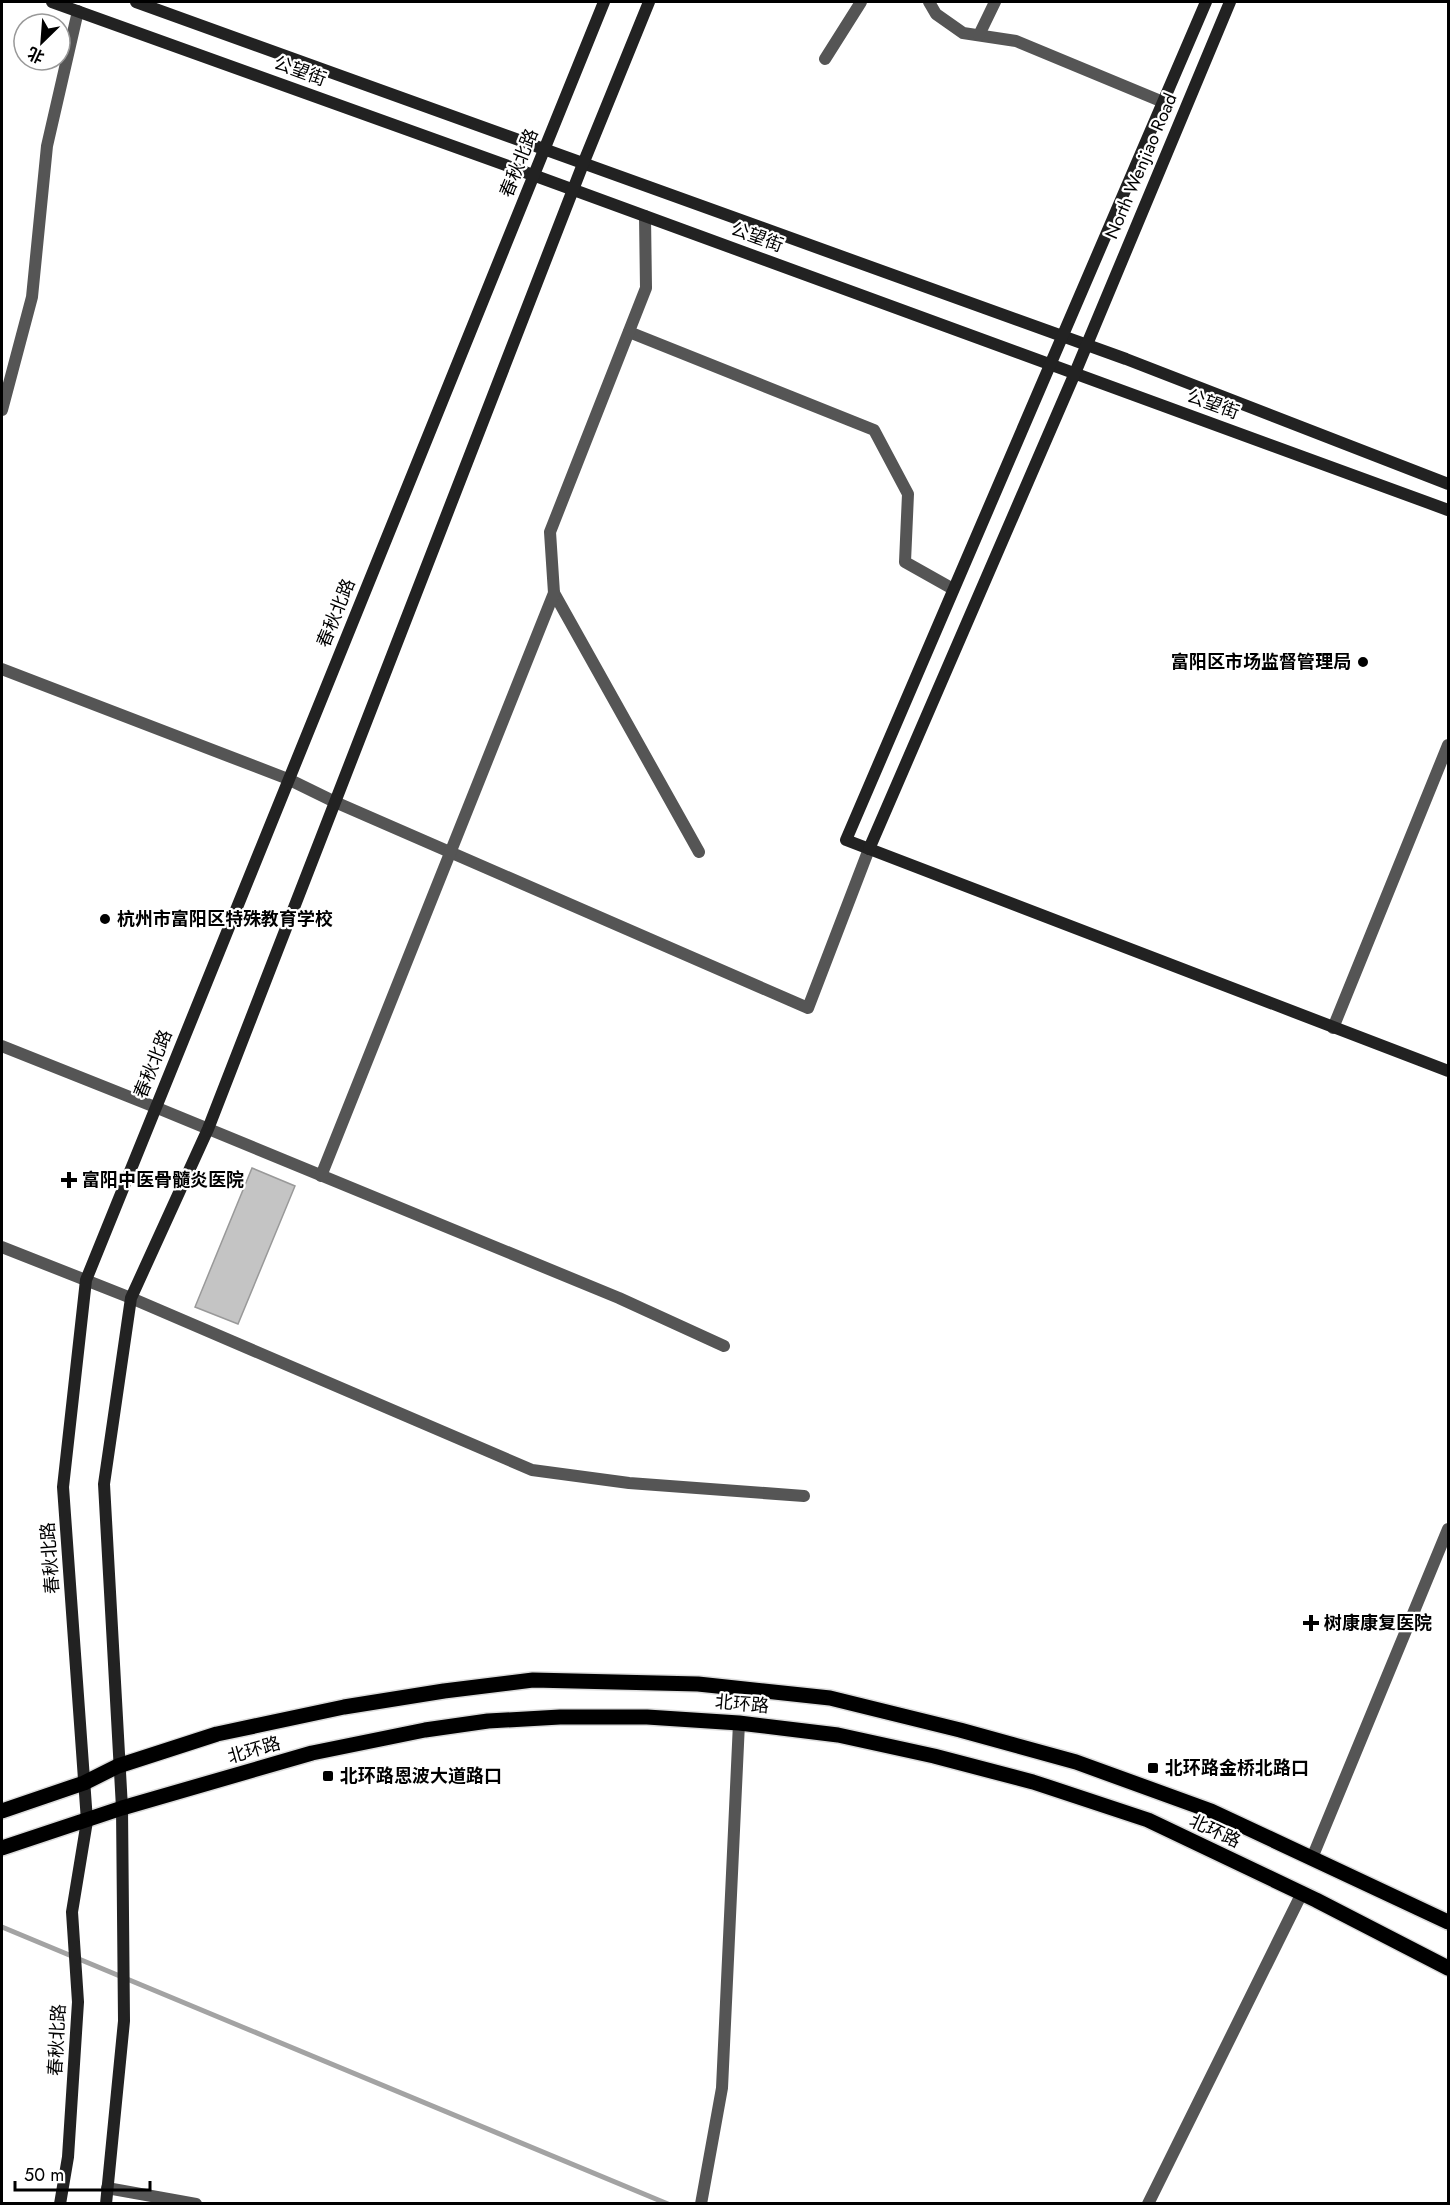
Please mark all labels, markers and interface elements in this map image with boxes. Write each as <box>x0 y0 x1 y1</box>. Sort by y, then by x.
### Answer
north arrow <box>12 12 72 72</box>
text: 北 <box>24 41 48 69</box>
street label: 公望街 <box>270 50 330 92</box>
street label: North Wenjiao Road <box>1099 89 1183 243</box>
street label: 春秋北路 <box>493 125 545 201</box>
street label: 公望街 <box>727 216 787 258</box>
street label: 公望街 <box>1183 383 1243 425</box>
street label: 春秋北路 <box>310 575 362 651</box>
place label: 富阳区市场监督管理局 <box>1171 649 1351 675</box>
marker: 富阳区市场监督管理局 <box>1356 655 1370 669</box>
place label: 杭州市富阳区特殊教育学校 <box>117 906 333 932</box>
marker: 杭州市富阳区特殊教育学校 <box>98 912 112 926</box>
street label: 春秋北路 <box>127 1026 179 1102</box>
place label: 富阳中医骨髓炎医院 <box>82 1167 244 1193</box>
marker: 富阳中医骨髓炎医院 <box>60 1171 78 1189</box>
street label: 春秋北路 <box>35 1521 65 1595</box>
place label: 树康康复医院 <box>1324 1610 1432 1636</box>
marker: 树康康复医院 <box>1302 1614 1320 1632</box>
street label: 北环路 <box>714 1689 770 1719</box>
street label: 北环路 <box>224 1730 284 1770</box>
place label: 北环路金桥北路口 <box>1165 1755 1309 1781</box>
marker: 北环路金桥北路口 <box>1146 1761 1160 1775</box>
place label: 北环路恩波大道路口 <box>340 1763 502 1789</box>
marker: 北环路恩波大道路口 <box>321 1769 335 1783</box>
street label: 北环路 <box>1185 1808 1245 1854</box>
street label: 春秋北路 <box>42 2003 72 2077</box>
scale bar <box>15 2154 150 2192</box>
text: 50 m <box>24 2162 64 2188</box>

